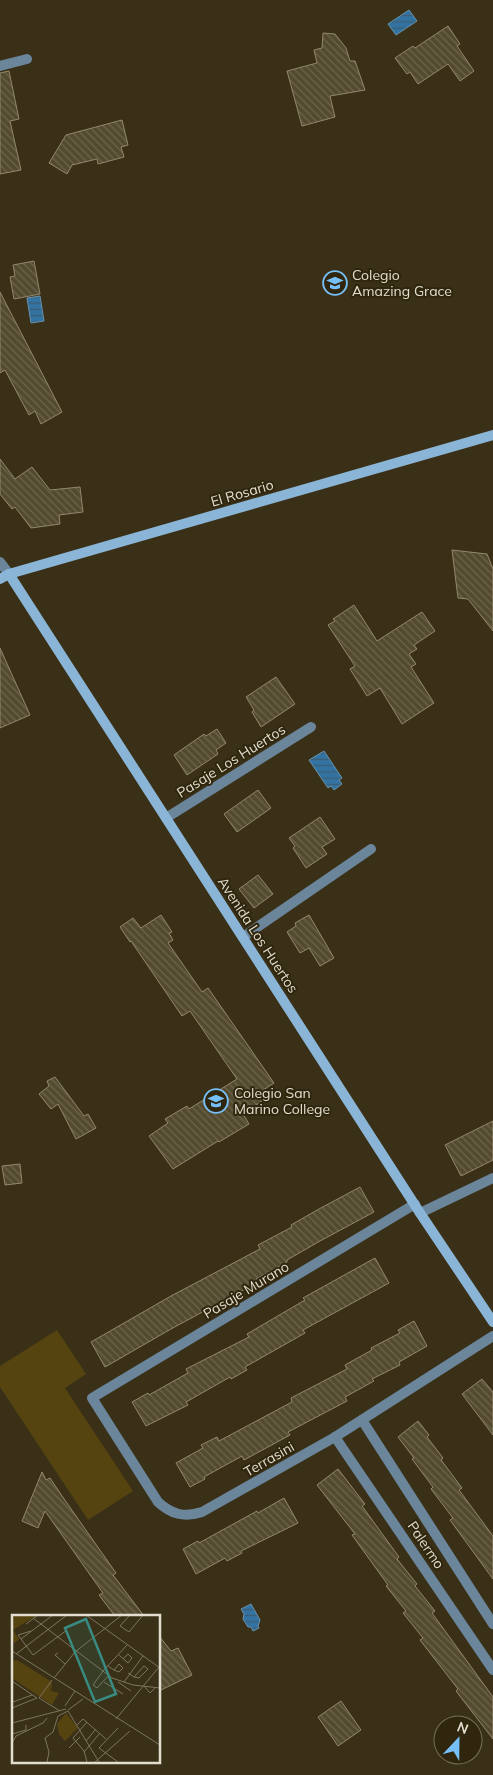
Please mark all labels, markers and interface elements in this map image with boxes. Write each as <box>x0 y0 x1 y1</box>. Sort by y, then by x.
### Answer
place label: Colegio Amazing Grace <box>352 266 452 300</box>
school or university icon: Colegio Amazing Grace <box>322 270 348 296</box>
street label: El Rosario <box>209 475 275 511</box>
street label: Pasaje Los Huertos <box>173 720 289 802</box>
street label: Avenida Los Huertos <box>214 874 302 996</box>
place label: Colegio San Marino College <box>234 1084 330 1118</box>
school or university icon: Colegio San Marino College <box>203 1088 229 1114</box>
street label: Pasaje Murano <box>200 1257 292 1323</box>
street label: Terrasini <box>241 1437 297 1481</box>
street label: Palermo <box>404 1518 448 1572</box>
inset map <box>12 1615 160 1762</box>
north arrow <box>433 1715 483 1765</box>
text: N <box>455 1718 471 1738</box>

